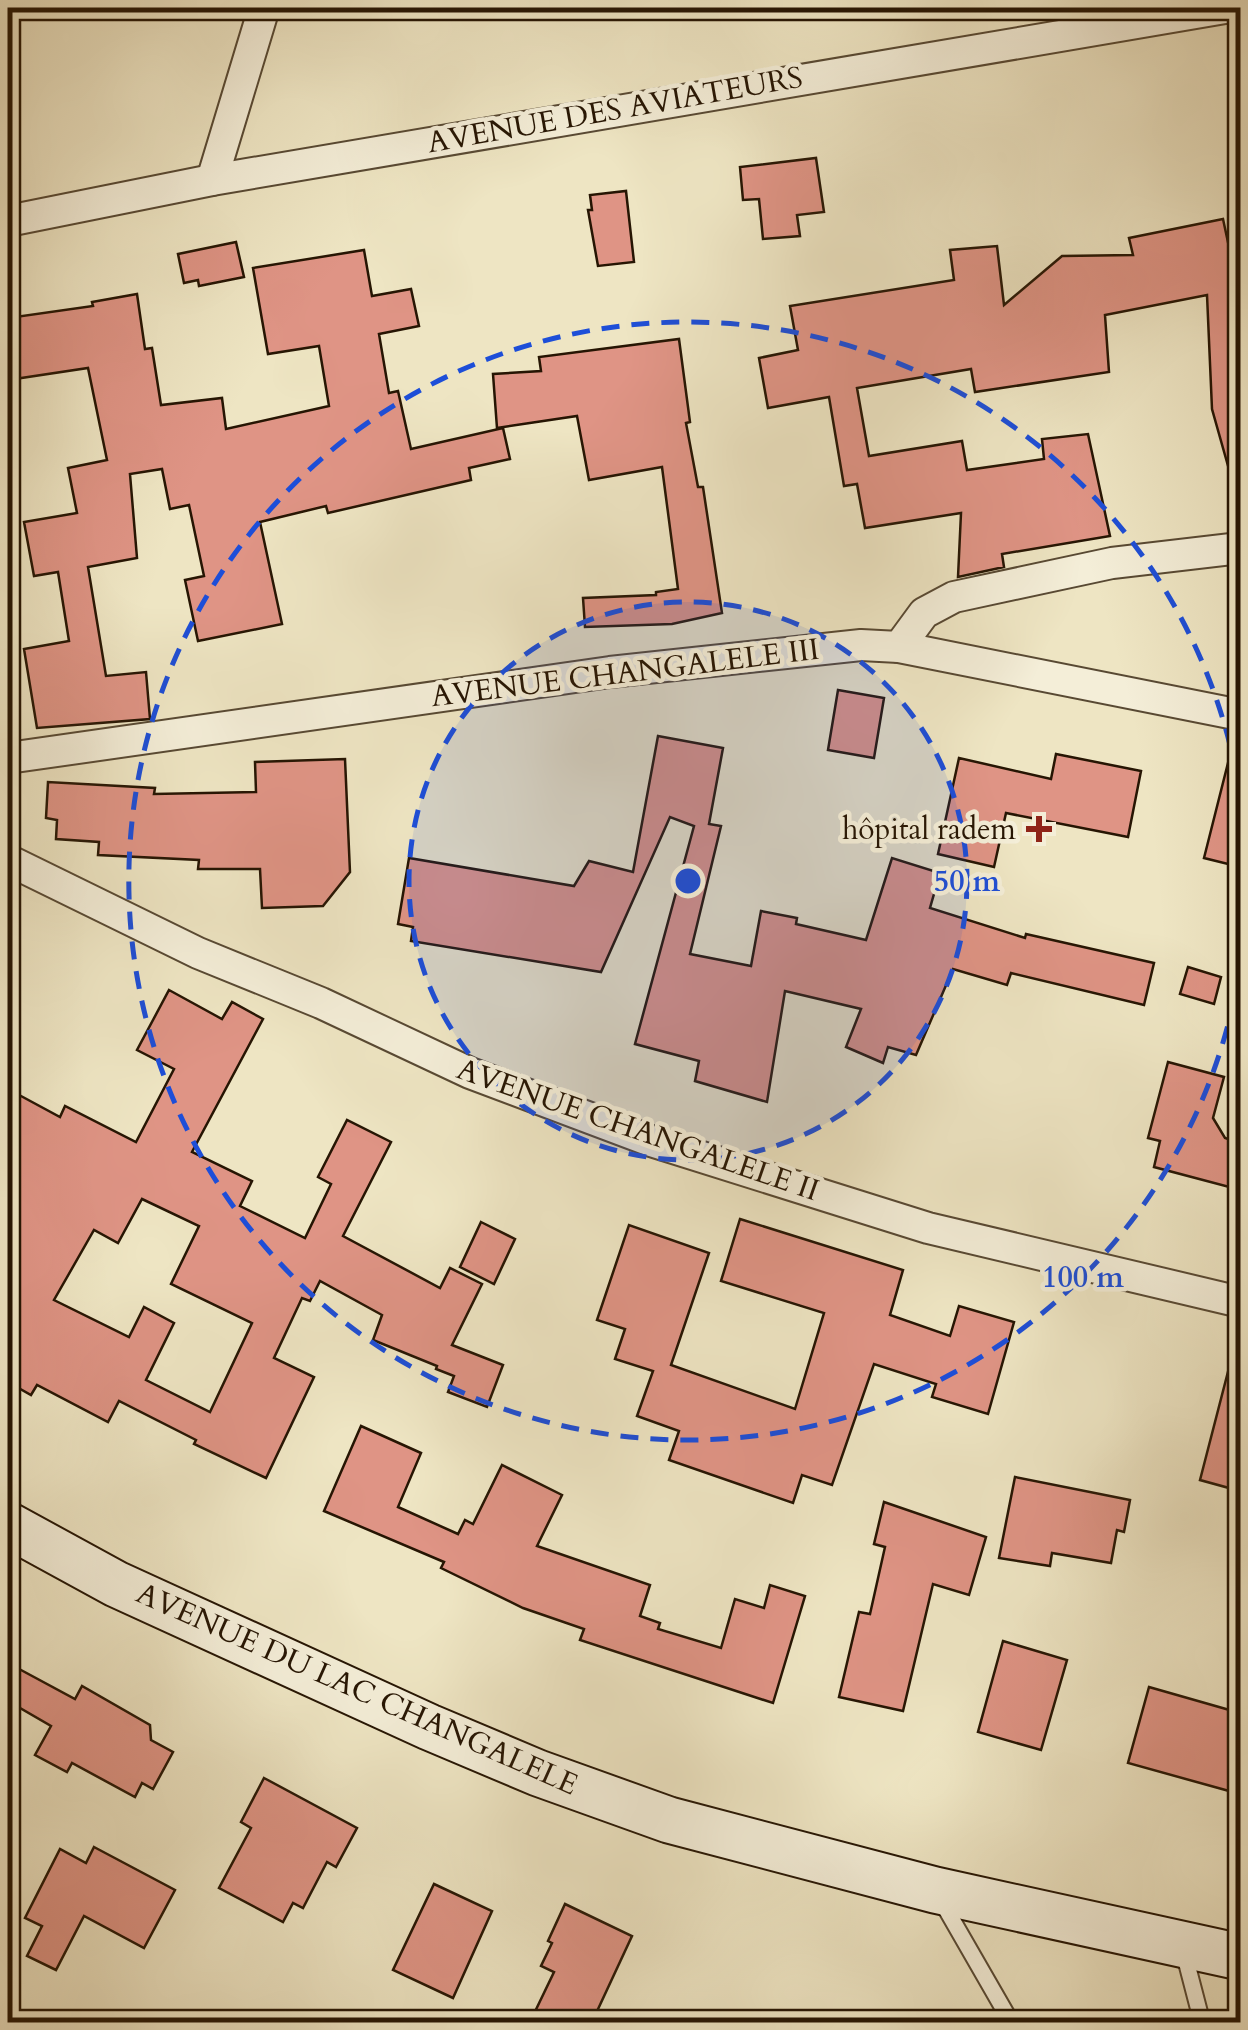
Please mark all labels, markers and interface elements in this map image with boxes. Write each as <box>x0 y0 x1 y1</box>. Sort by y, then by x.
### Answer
street label: AVENUE DES AVIATEURS <box>424 57 806 163</box>
street label: AVENUE CHANGALELE III <box>429 629 821 717</box>
place label: hôpital radem <box>842 809 1017 850</box>
marker: hôpital radem <box>1026 816 1052 842</box>
text: 50 m <box>934 861 1001 902</box>
centre of rings <box>670 863 706 899</box>
street label: AVENUE CHANGALELE II <box>451 1049 825 1211</box>
text: 100 m <box>1042 1257 1124 1298</box>
street label: AVENUE DU LAC CHANGALELE <box>130 1573 584 1805</box>

